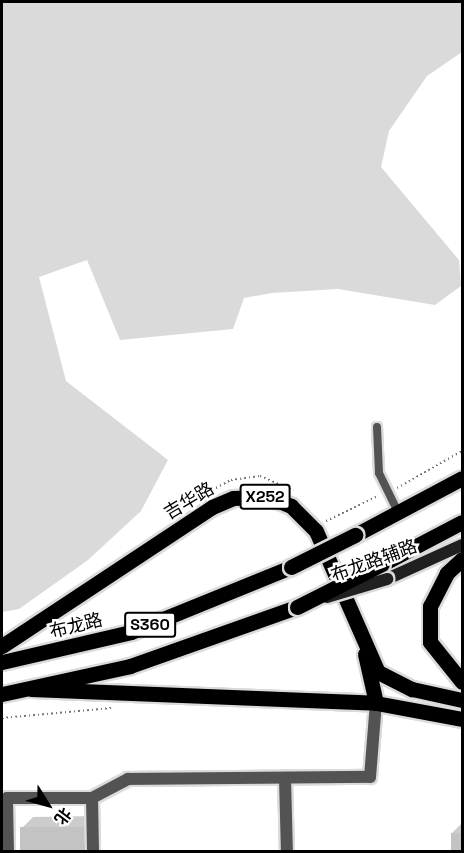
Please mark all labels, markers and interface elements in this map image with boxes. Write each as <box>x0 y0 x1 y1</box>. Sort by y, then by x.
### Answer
street label: 吉华路 <box>160 478 218 524</box>
road number: X252 <box>240 484 290 510</box>
street label: 布龙路辅路 <box>328 535 420 587</box>
street label: 布龙路 <box>47 609 105 643</box>
road number: S360 <box>123 612 177 638</box>
north arrow <box>18 775 78 835</box>
text: 北 <box>50 803 76 829</box>

